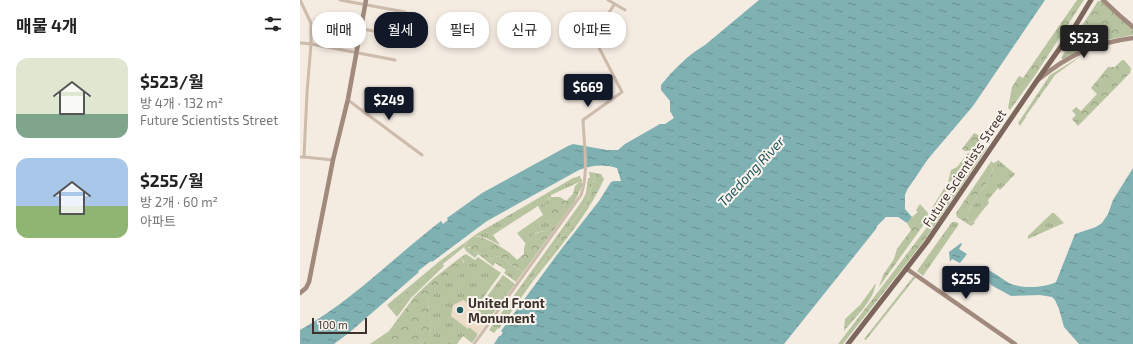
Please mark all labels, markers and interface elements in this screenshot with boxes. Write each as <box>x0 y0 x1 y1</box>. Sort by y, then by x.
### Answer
chip: 매매 <box>312 12 366 48</box>
chip: 월세 <box>374 12 428 48</box>
chip: 필터 <box>436 12 489 48</box>
chip: 신규 <box>497 12 551 48</box>
chip: 아파트 <box>559 12 626 48</box>
icon: filters <box>262 13 284 35</box>
text: 매물 4개 <box>16 15 77 35</box>
pin: $523 <box>1060 25 1108 59</box>
text: $523 <box>1069 30 1099 46</box>
text: $523/월 <box>140 71 204 91</box>
icon: home <box>48 74 96 122</box>
pin: $669 <box>564 74 612 108</box>
text: $669 <box>573 79 603 95</box>
pin: $249 <box>365 87 413 121</box>
text: $249 <box>373 92 405 108</box>
text: 방 4개 · 132 m² <box>140 95 223 111</box>
street label: Future Scientists Street <box>919 106 1009 230</box>
text: Future Scientists Street <box>140 112 278 128</box>
water label: Taedong River <box>714 132 788 210</box>
text: $255/월 <box>140 170 204 190</box>
icon: home <box>48 174 96 222</box>
text: 방 2개 · 60 m² <box>140 194 218 210</box>
text: 아파트 <box>140 213 176 229</box>
pin: $255 <box>942 266 990 300</box>
text: $255 <box>951 271 981 287</box>
place label: United Front Monument <box>468 295 546 326</box>
marker: United Front Monument <box>455 305 465 315</box>
scale bar <box>312 316 367 335</box>
text: 100 m <box>318 318 348 331</box>

